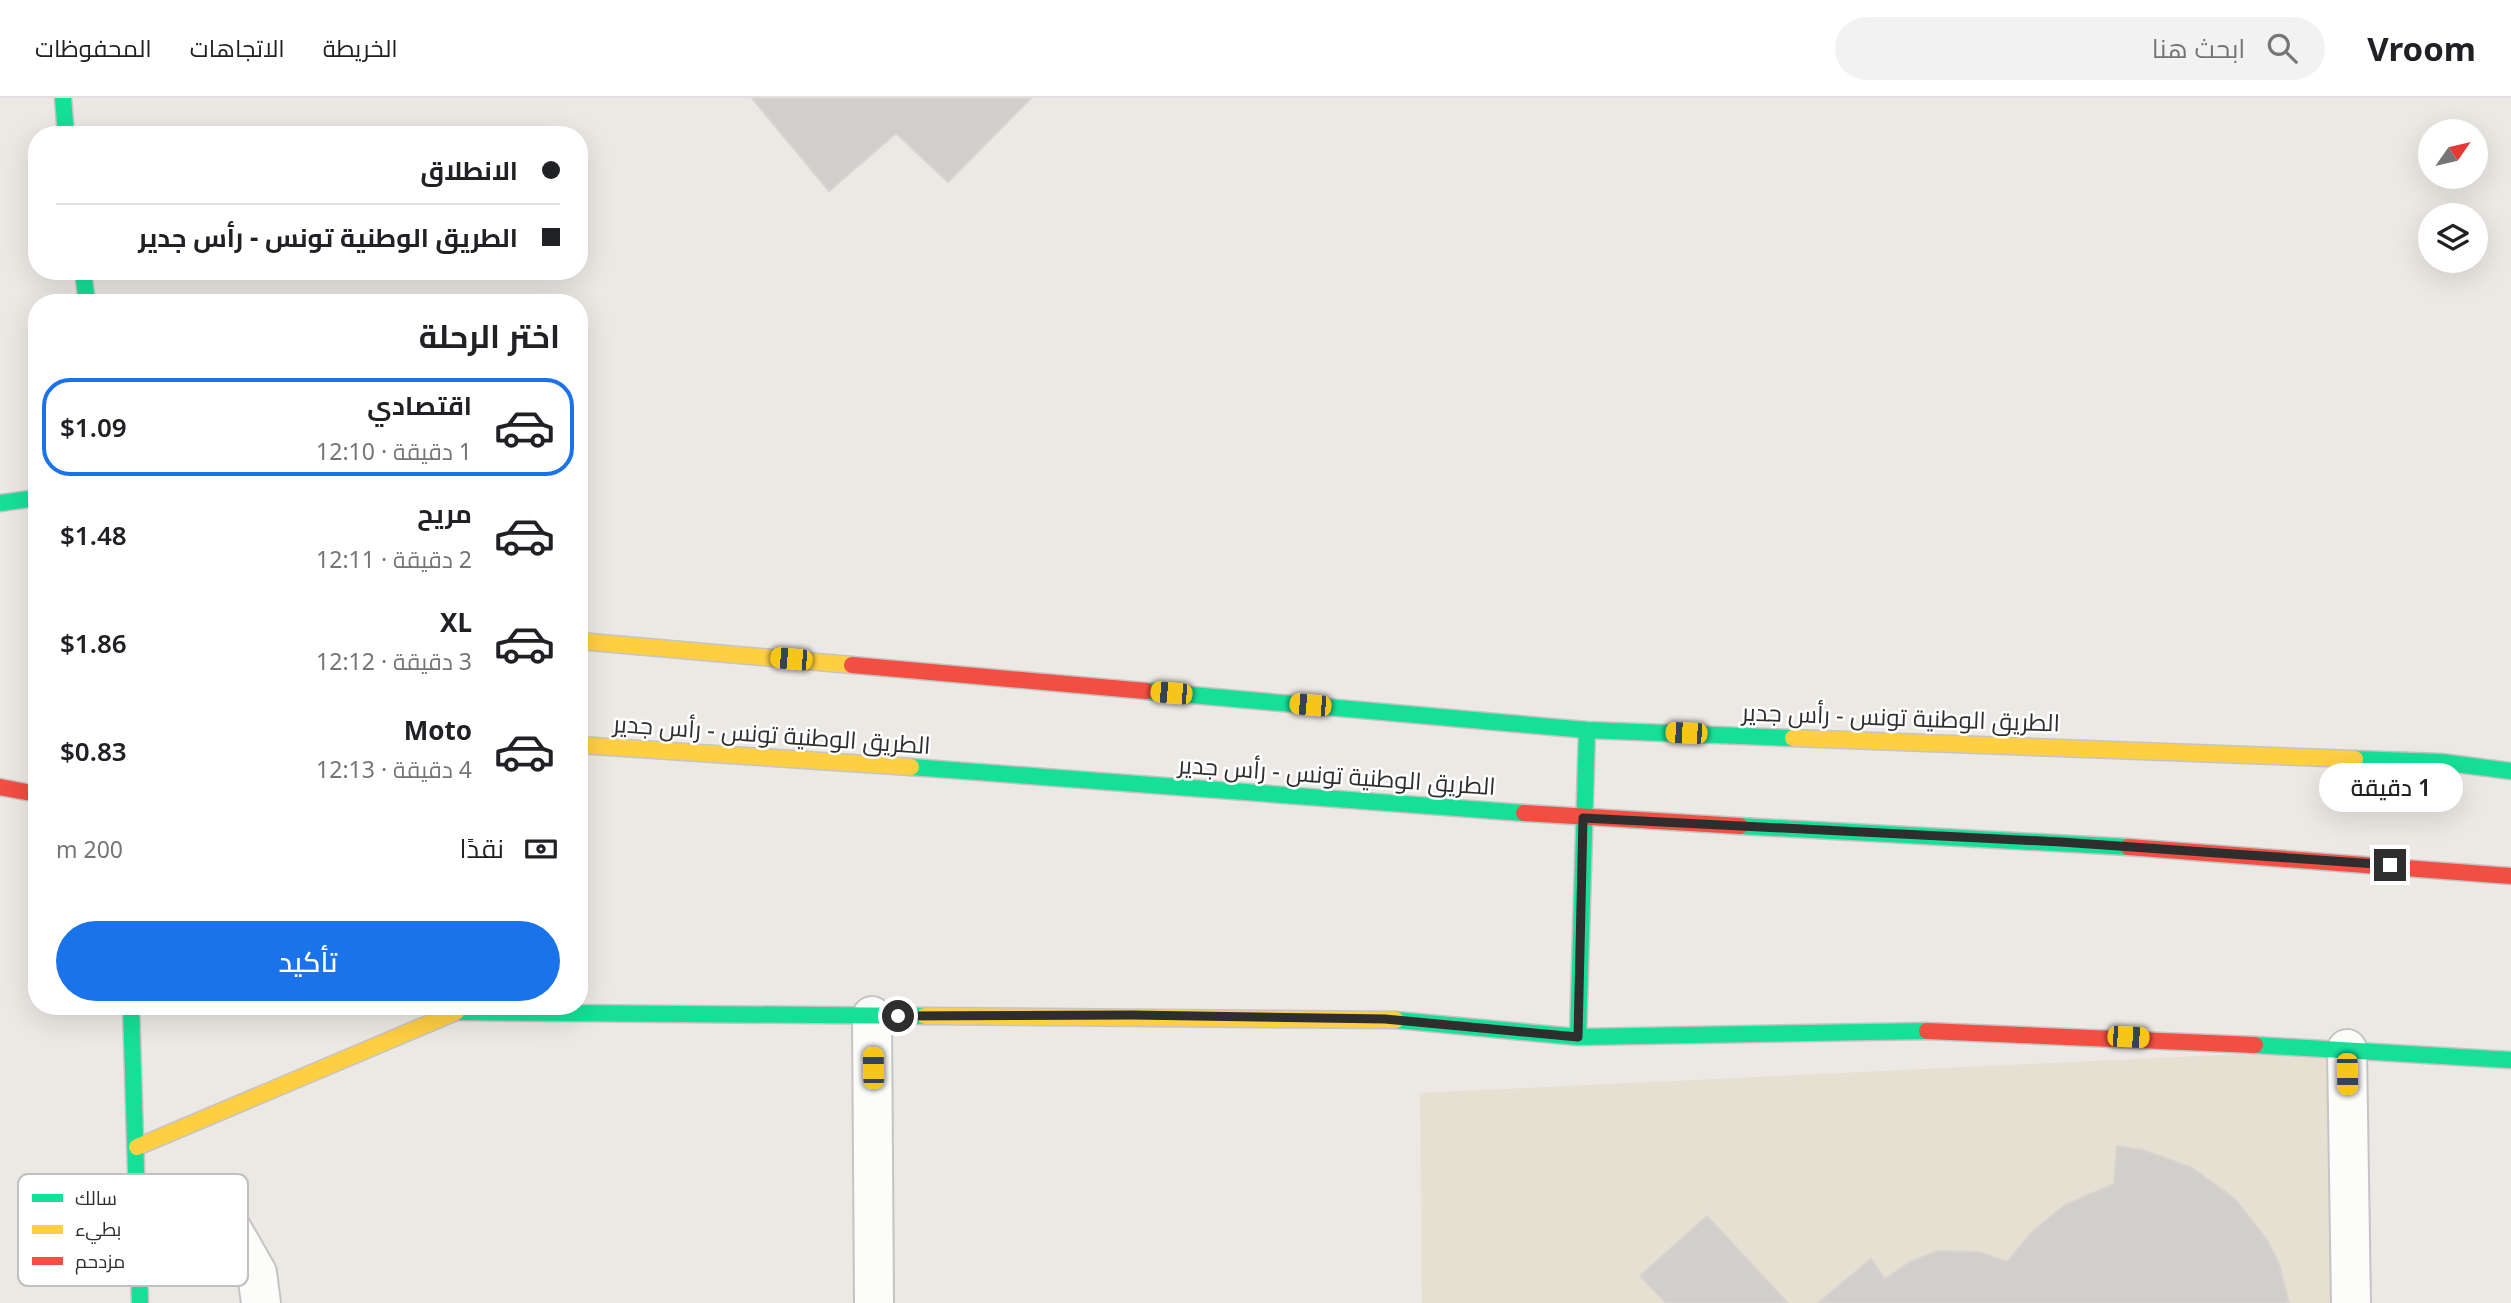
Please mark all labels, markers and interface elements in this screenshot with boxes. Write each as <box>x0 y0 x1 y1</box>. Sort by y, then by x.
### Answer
search box <box>1835 17 2325 80</box>
text: Vroom <box>2367 26 2476 71</box>
icon: search <box>2263 29 2301 67</box>
text: ابحث هنا <box>2152 30 2245 66</box>
text: المحفوظات <box>35 31 152 64</box>
text: الاتجاهات <box>190 31 285 64</box>
text: الخريطة <box>323 31 398 64</box>
north arrow <box>2418 119 2488 189</box>
map controls <box>2418 119 2488 273</box>
text: الانطلاق <box>420 152 518 188</box>
button: layers <box>2418 203 2488 273</box>
text: الطريق الوطنية تونس - رأس جدير <box>138 219 518 255</box>
text: اختر الرحلة <box>419 314 560 357</box>
text: اقتصادي <box>367 387 472 423</box>
icon: car <box>493 396 556 459</box>
text: $1.09 <box>60 409 127 445</box>
text: 1 دقيقة · 12:10 <box>316 435 472 467</box>
text: مريح <box>417 495 472 531</box>
icon: car <box>493 504 556 567</box>
text: $1.48 <box>60 517 127 553</box>
text: 2 دقيقة · 12:11 <box>316 543 472 575</box>
text: XL <box>440 604 472 640</box>
icon: car <box>493 612 556 675</box>
text: $1.86 <box>60 625 127 661</box>
text: 3 دقيقة · 12:12 <box>316 645 472 677</box>
car <box>770 647 813 671</box>
car <box>1150 681 1193 705</box>
car <box>1289 693 1332 717</box>
street label: الطريق الوطنية تونس - رأس جدير <box>1740 694 2061 739</box>
street label: الطريق الوطنية تونس - رأس جدير <box>610 706 932 761</box>
text: Moto <box>404 712 472 748</box>
icon: car <box>493 720 556 783</box>
car <box>1665 722 1708 744</box>
text: $0.83 <box>60 733 127 769</box>
street label: الطريق الوطنية تونس - رأس جدير <box>1175 747 1497 802</box>
text: 4 دقيقة · 12:13 <box>316 753 472 785</box>
callout: 1 دقيقة <box>2318 764 2462 812</box>
text: 1 دقيقة <box>2351 771 2431 803</box>
text: نقدًا <box>460 830 504 866</box>
icon: cash <box>522 830 560 868</box>
text: 200 m <box>56 833 123 865</box>
route end <box>2374 849 2406 881</box>
button: تأكيد <box>56 921 560 1001</box>
route start <box>882 1000 914 1032</box>
car <box>2107 1025 2150 1049</box>
car <box>863 1047 884 1089</box>
car <box>2337 1053 2358 1095</box>
legend <box>18 1174 248 1286</box>
text: سالك <box>75 1185 117 1211</box>
text: بطيء <box>75 1216 121 1244</box>
text: مزدحم <box>75 1248 125 1275</box>

